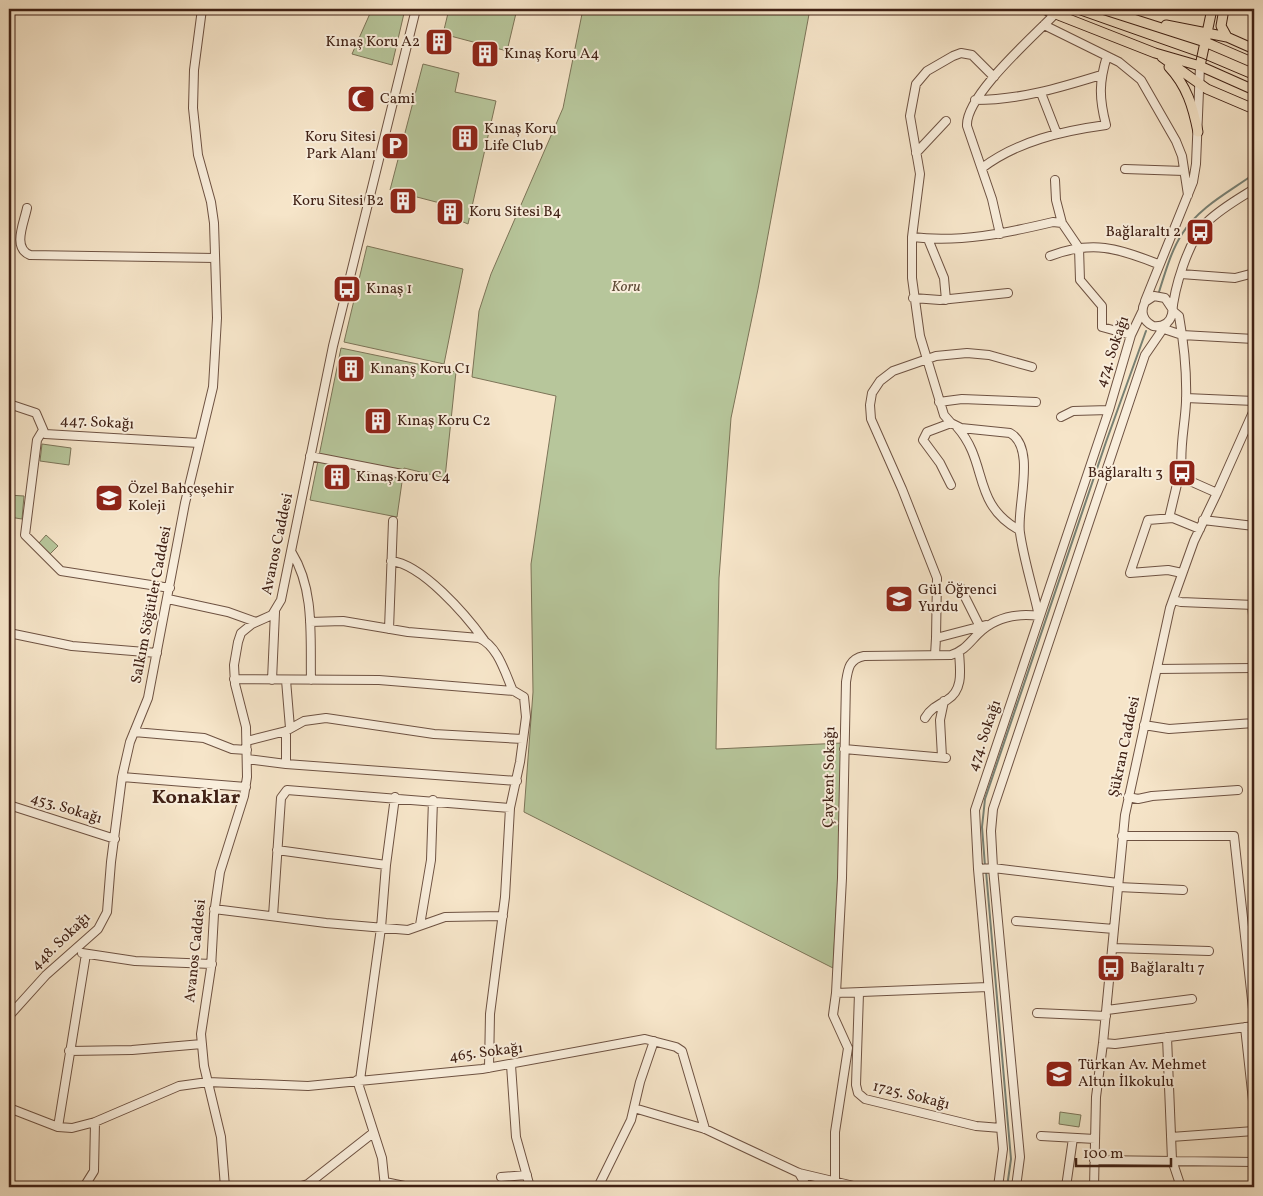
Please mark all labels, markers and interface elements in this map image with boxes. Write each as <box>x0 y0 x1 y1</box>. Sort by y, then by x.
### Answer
building icon: Kınaş Koru A2 <box>424 27 454 57</box>
place label: Kınaş Koru A2 <box>326 32 420 53</box>
building icon: Kınaş Koru A4 <box>470 39 500 69</box>
place label: Kınaş Koru A4 <box>504 44 599 65</box>
mosque icon: Cami <box>346 84 376 114</box>
place label: Cami <box>380 89 415 110</box>
place label: Kınaş Koru Life Club <box>484 119 557 157</box>
building icon: Kınaş Koru Life Club <box>450 123 480 153</box>
place label: Koru Sitesi Park Alanı <box>305 127 376 165</box>
parking icon: Koru Sitesi Park Alanı <box>380 131 410 161</box>
building icon: Koru Sitesi B2 <box>388 186 418 216</box>
place label: Koru Sitesi B2 <box>292 191 384 212</box>
building icon: Koru Sitesi B4 <box>435 197 465 227</box>
place label: Koru Sitesi B4 <box>469 202 562 223</box>
bus stop icon: Bağlaraltı 2 <box>1185 217 1215 247</box>
place label: Bağlaraltı 2 <box>1105 222 1181 243</box>
bus stop icon: Kınaş 1 <box>332 274 362 304</box>
park label: Koru <box>611 277 641 298</box>
place label: Kınaş 1 <box>366 279 412 300</box>
street label: 474. Sokağı <box>1091 314 1135 390</box>
building icon: Kınanş Koru C1 <box>336 354 366 384</box>
place label: Kınanş Koru C1 <box>370 359 470 380</box>
building icon: Kınaş Koru C2 <box>363 406 393 436</box>
street label: 447. Sokağı <box>59 411 135 435</box>
place label: Kınaş Koru C2 <box>397 411 491 432</box>
bus stop icon: Bağlaraltı 3 <box>1167 458 1197 488</box>
building icon: Kınaş Koru C4 <box>322 462 352 492</box>
place label: Bağlaraltı 3 <box>1088 463 1163 484</box>
place label: Kınaş Koru C4 <box>356 467 451 488</box>
place label: Özel Bahçeşehir Koleji <box>128 479 234 517</box>
school or university icon: Özel Bahçeşehir Koleji <box>94 483 124 513</box>
street label: Avanos Caddesi <box>257 491 299 597</box>
street label: Salkım Söğütler Caddesi <box>126 524 178 686</box>
place label: Gül Öğrenci Yurdu <box>918 580 997 618</box>
school or university icon: Gül Öğrenci Yurdu <box>884 584 914 614</box>
street label: Şükran Caddesi <box>1104 695 1146 799</box>
street label: 474. Sokağı <box>963 698 1007 774</box>
street label: Çaykent Sokağı <box>819 726 841 828</box>
district label: Konaklar <box>152 784 241 812</box>
street label: 453. Sokağı <box>28 788 104 830</box>
street label: Avanos Caddesi <box>180 898 212 1004</box>
street label: 448. Sokağı <box>26 908 96 976</box>
bus stop icon: Bağlaraltı 7 <box>1096 953 1126 983</box>
place label: Bağlaraltı 7 <box>1130 958 1205 979</box>
street label: 465. Sokağı <box>448 1038 524 1068</box>
place label: Türkan Av. Mehmet Altun İlkokulu <box>1078 1055 1207 1093</box>
school or university icon: Türkan Av. Mehmet Altun İlkokulu <box>1044 1059 1074 1089</box>
street label: 1725. Sokağı <box>870 1076 952 1116</box>
scale bar <box>1076 1136 1170 1168</box>
text: 100 m <box>1083 1144 1123 1165</box>

